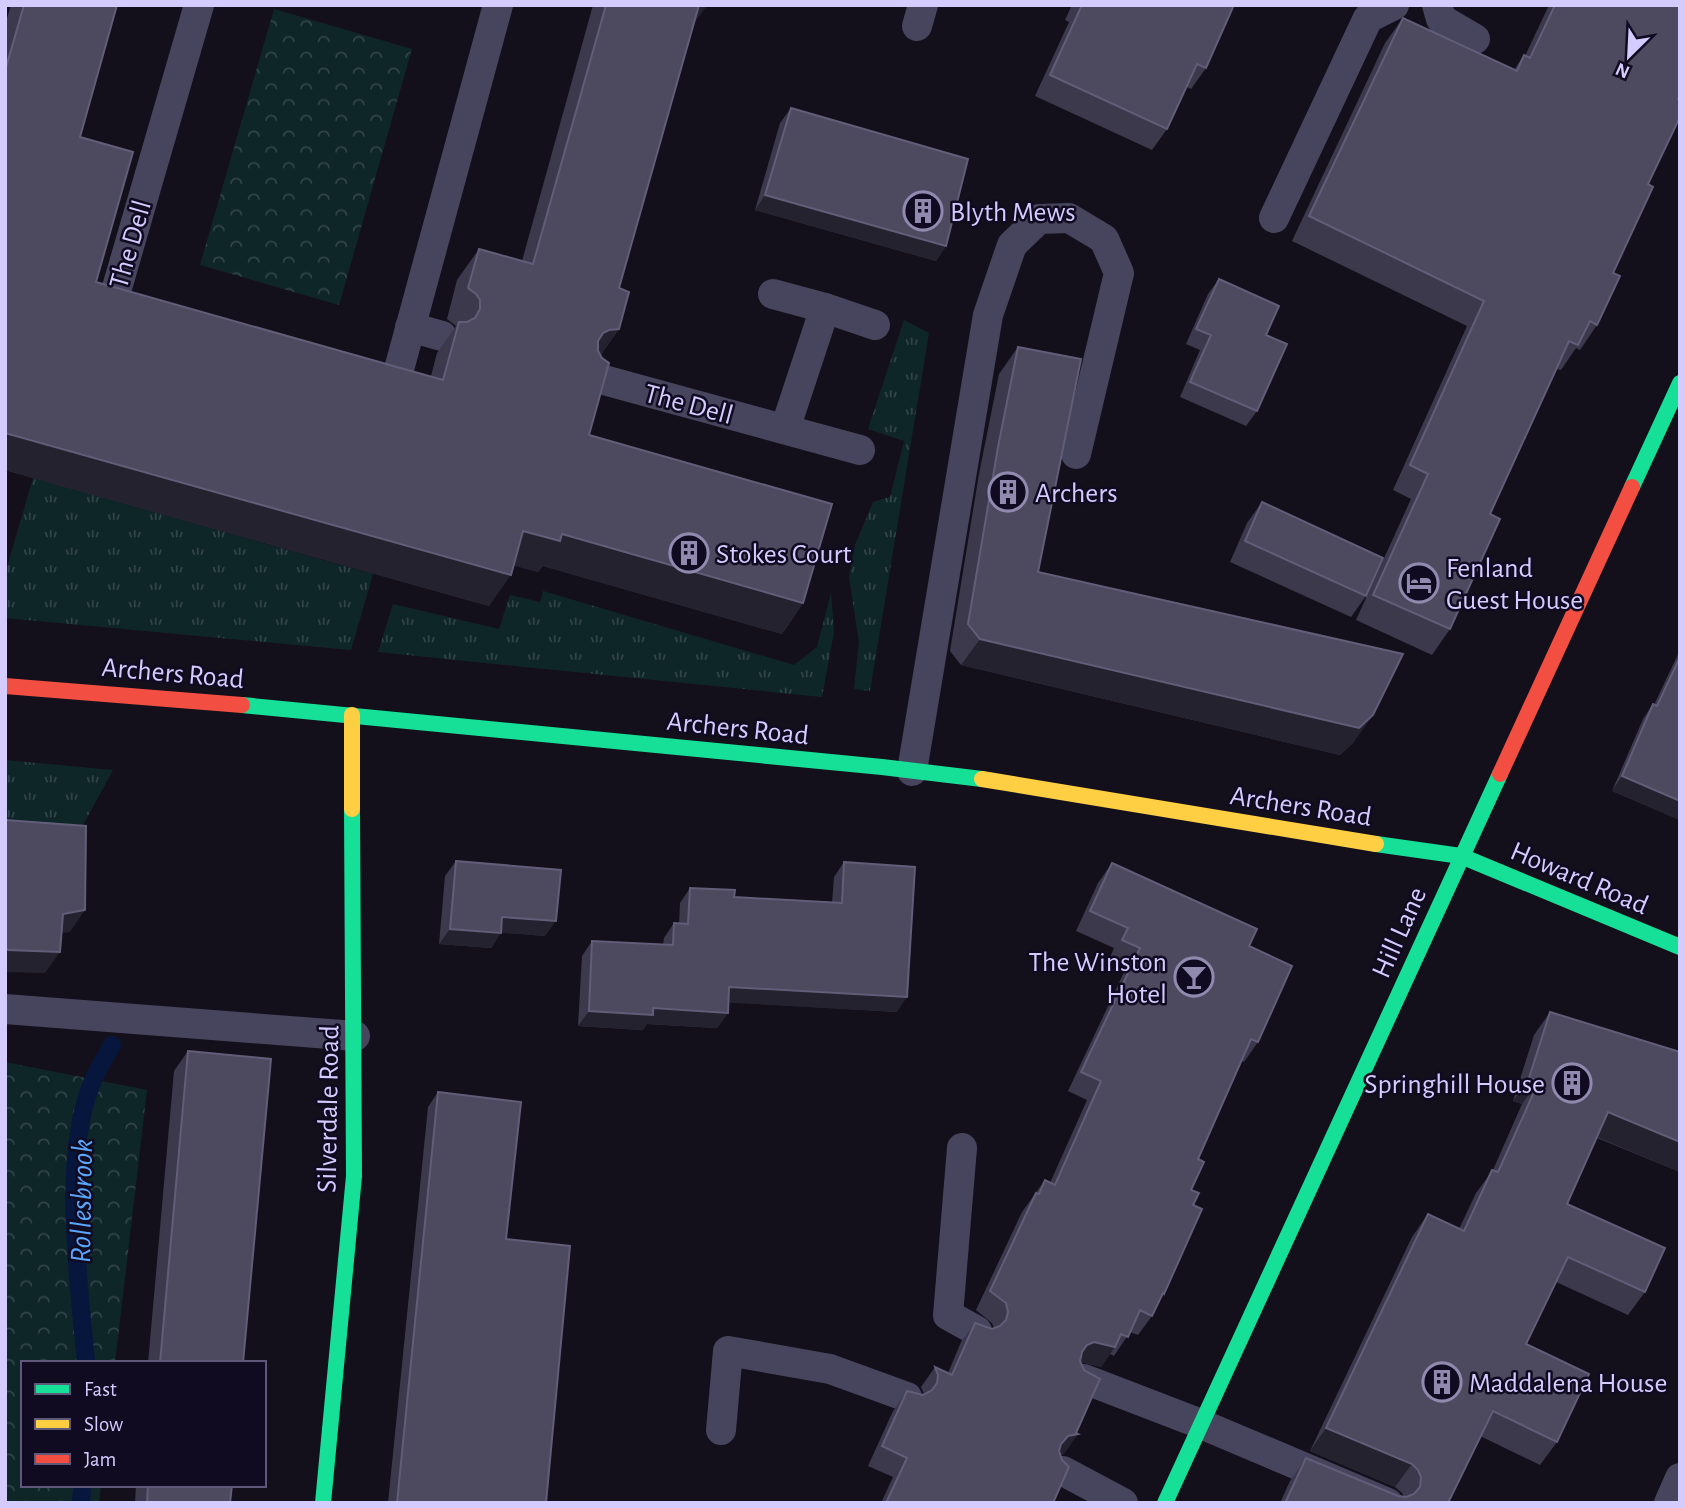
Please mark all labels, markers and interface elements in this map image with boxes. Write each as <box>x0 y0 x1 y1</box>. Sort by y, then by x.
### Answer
north arrow <box>1594 21 1664 91</box>
text: N <box>1613 59 1633 82</box>
building icon: Blyth Mews <box>902 190 944 232</box>
street label: The Dell <box>105 197 157 292</box>
place label: Blyth Mews <box>950 199 1076 227</box>
street label: The Dell <box>641 380 736 430</box>
building icon: Archers <box>987 471 1029 513</box>
place label: Archers <box>1035 480 1118 508</box>
building icon: Stokes Court <box>668 532 710 574</box>
place label: Stokes Court <box>716 541 852 569</box>
place label: Fenland Guest House <box>1446 555 1583 615</box>
hotel icon: Fenland Guest House <box>1398 562 1440 604</box>
street label: Archers Road <box>100 654 245 694</box>
street label: Archers Road <box>665 708 810 750</box>
street label: Archers Road <box>1228 782 1373 832</box>
street label: Howard Road <box>1506 837 1652 920</box>
street label: Hill Lane <box>1368 883 1432 982</box>
place label: The Winston Hotel <box>1028 949 1167 1009</box>
bar icon: The Winston Hotel <box>1173 956 1215 998</box>
street label: Silverdale Road <box>314 1025 344 1193</box>
building icon: Springhill House <box>1551 1062 1593 1104</box>
place label: Springhill House <box>1364 1071 1545 1099</box>
water label: Rollesbrook <box>66 1138 98 1263</box>
legend <box>21 1361 266 1487</box>
building icon: Maddalena House <box>1421 1361 1463 1403</box>
place label: Maddalena House <box>1469 1370 1667 1398</box>
text: Fast <box>84 1379 117 1400</box>
text: Slow <box>84 1414 123 1435</box>
text: Jam <box>84 1449 116 1470</box>

